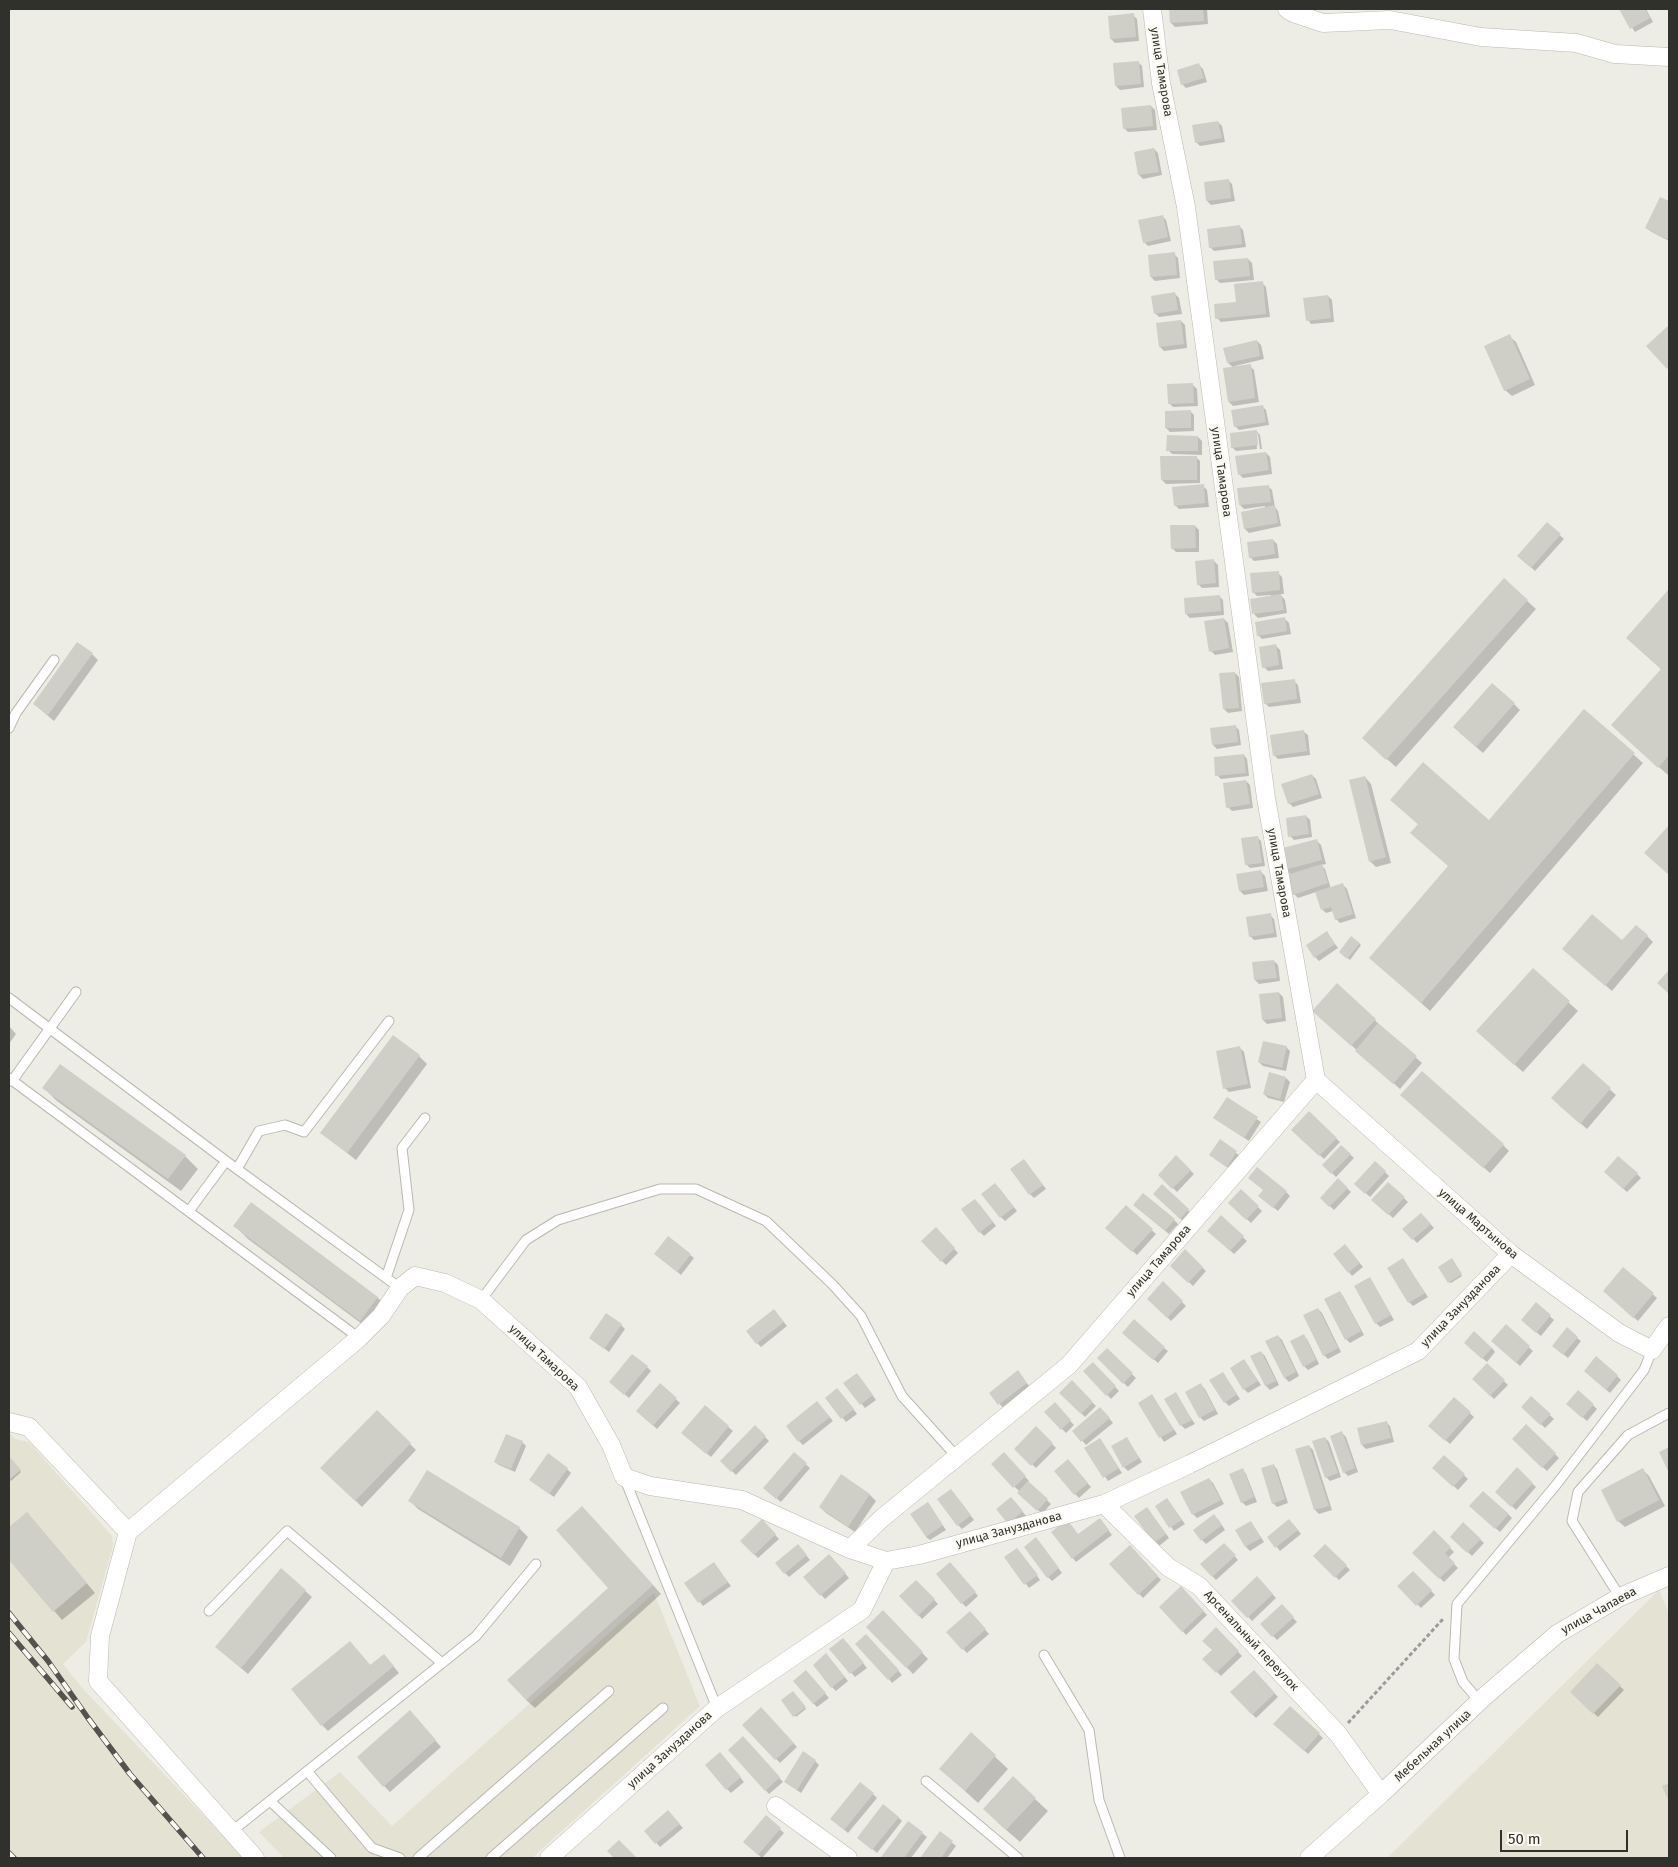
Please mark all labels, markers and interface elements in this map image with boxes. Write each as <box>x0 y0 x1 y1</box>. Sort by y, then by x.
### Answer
street label: улица Тамарова <box>1147 26 1175 118</box>
street label: улица Тамарова <box>1208 426 1234 518</box>
street label: улица Тамарова <box>1264 827 1294 919</box>
street label: улица Мартынова <box>1435 1185 1521 1263</box>
street label: улица Тамарова <box>1124 1222 1194 1300</box>
street label: улица Занузданова <box>1418 1262 1504 1350</box>
street label: улица Тамарова <box>506 1322 582 1394</box>
street label: улица Занузданова <box>955 1509 1063 1551</box>
street label: улица Чапаева <box>1559 1584 1639 1638</box>
street label: Арсенальный переулок <box>1201 1588 1301 1694</box>
street label: Мебельная улица <box>1392 1707 1474 1785</box>
street label: улица Занузданова <box>625 1708 715 1792</box>
scale bar <box>1503 1820 1630 1852</box>
text: 50 m <box>1508 1830 1541 1848</box>

